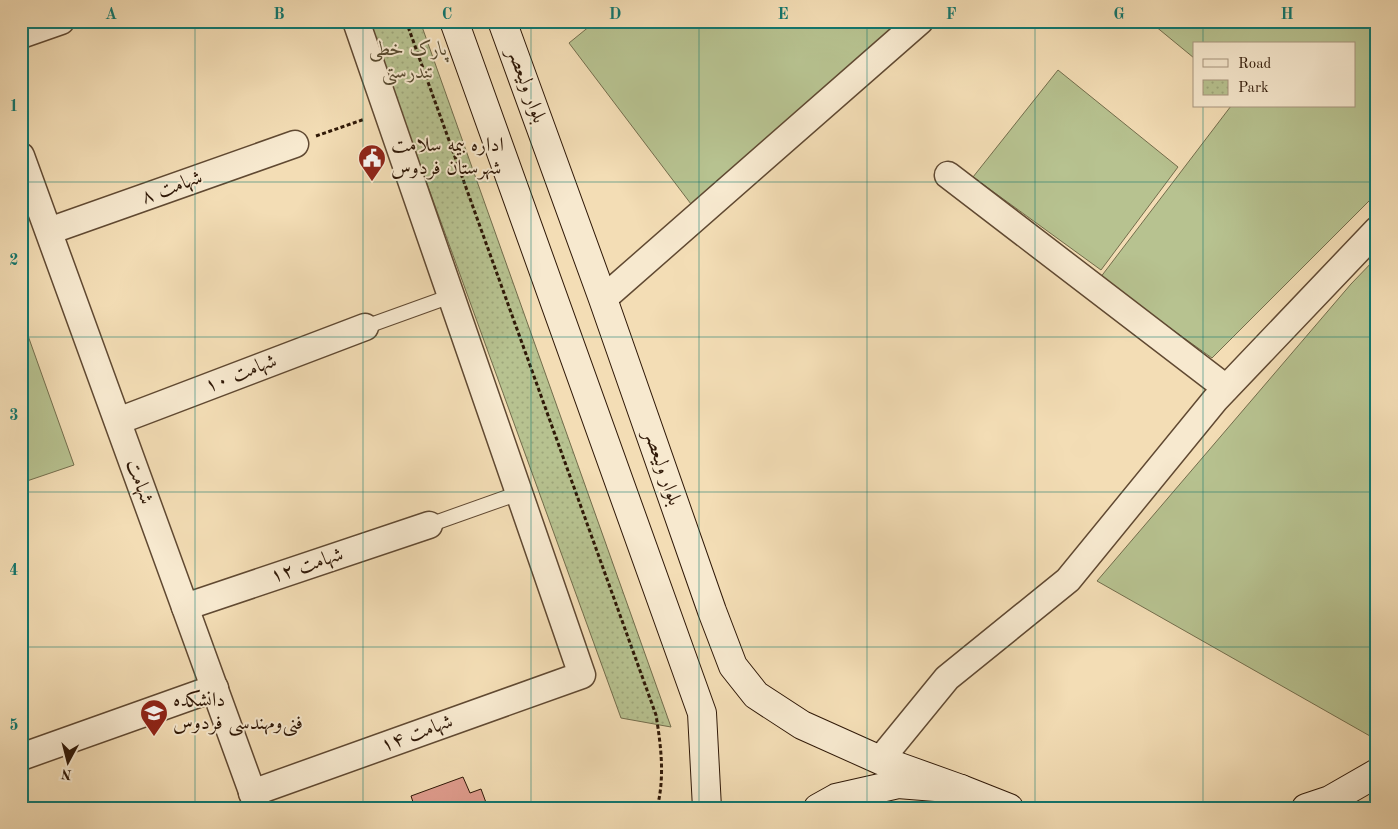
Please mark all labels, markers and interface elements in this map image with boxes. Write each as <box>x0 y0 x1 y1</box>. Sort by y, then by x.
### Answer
text: A <box>105 7 117 23</box>
text: B <box>273 7 285 23</box>
text: C <box>442 7 452 23</box>
text: D <box>609 7 621 23</box>
text: E <box>777 7 789 23</box>
text: F <box>946 7 957 23</box>
text: G <box>1113 7 1125 23</box>
text: H <box>1280 7 1294 23</box>
park label: پارک خطی تندرستی <box>369 39 450 86</box>
legend <box>1193 42 1356 108</box>
street label: بلوار ولیعصر <box>501 44 549 127</box>
text: Road <box>1238 57 1272 72</box>
text: Park <box>1238 81 1269 96</box>
text: 1 <box>9 99 19 115</box>
place label: اداره بیمه سلامت شهرستان فردوس <box>391 136 504 180</box>
public building icon: اداره بیمه سلامت شهرستان فردوس <box>357 143 387 182</box>
street label: شهامت ۸ <box>139 168 206 209</box>
text: 2 <box>9 253 19 269</box>
street label: شهامت ۱۰ <box>202 351 280 398</box>
text: 3 <box>9 408 19 424</box>
street label: بلوار ولیعصر <box>637 426 684 509</box>
street label: شهامت <box>121 457 156 507</box>
street label: شهامت ۱۲ <box>268 545 346 588</box>
text: 4 <box>9 563 19 579</box>
place label: دانشکده فنی‌ومهندسی فردوس <box>173 689 303 737</box>
school or university icon: دانشکده فنی‌ومهندسی فردوس <box>139 698 169 737</box>
street label: شهامت ۱۴ <box>378 712 456 757</box>
text: 5 <box>9 718 19 734</box>
north arrow <box>42 736 92 786</box>
text: N <box>60 766 73 782</box>

